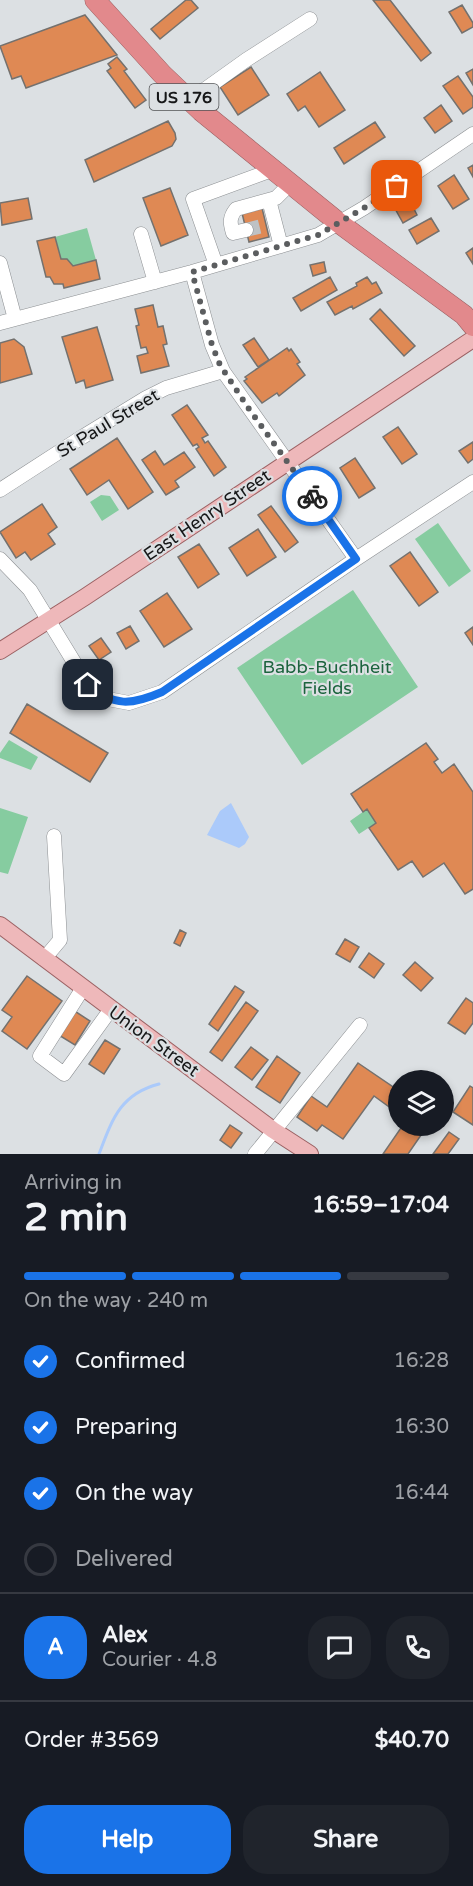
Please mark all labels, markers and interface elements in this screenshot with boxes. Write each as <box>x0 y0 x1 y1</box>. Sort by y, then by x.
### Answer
road number: US 176 <box>150 84 219 110</box>
pin <box>371 160 422 211</box>
icon: bag <box>380 169 413 202</box>
street label: St Paul Street <box>53 384 163 462</box>
street label: East Henry Street <box>139 464 275 566</box>
courier <box>282 466 342 526</box>
icon: bike <box>296 480 329 513</box>
park label: Babb-Buchheit Fields <box>262 656 392 699</box>
pin <box>62 659 113 710</box>
icon: home <box>71 668 104 701</box>
street label: Union Street <box>104 1001 204 1081</box>
map controls <box>388 1070 454 1136</box>
button: layers <box>388 1070 454 1136</box>
text: Arriving in <box>24 1171 122 1195</box>
text: 16:59–17:04 <box>312 1192 449 1218</box>
text: 2 min <box>24 1194 128 1241</box>
text: On the way · 240 m <box>24 1289 208 1313</box>
icon: check <box>24 1345 57 1378</box>
text: Confirmed <box>75 1348 185 1374</box>
text: 16:28 <box>394 1349 449 1373</box>
icon: check <box>24 1411 57 1444</box>
text: Preparing <box>75 1414 178 1440</box>
text: 16:30 <box>394 1415 449 1439</box>
icon: check <box>24 1477 57 1510</box>
text: On the way <box>75 1480 193 1506</box>
text: 16:44 <box>394 1481 449 1505</box>
text: Delivered <box>75 1546 173 1572</box>
button: chat <box>308 1616 371 1679</box>
button: phone <box>386 1616 449 1679</box>
text: Alex <box>102 1622 148 1648</box>
text: A <box>47 1634 64 1660</box>
text: Courier · 4.8 <box>102 1648 217 1672</box>
text: Order #3569 <box>24 1727 159 1753</box>
text: $40.70 <box>375 1727 449 1753</box>
button: Help <box>24 1805 231 1874</box>
button: Share <box>243 1805 449 1874</box>

